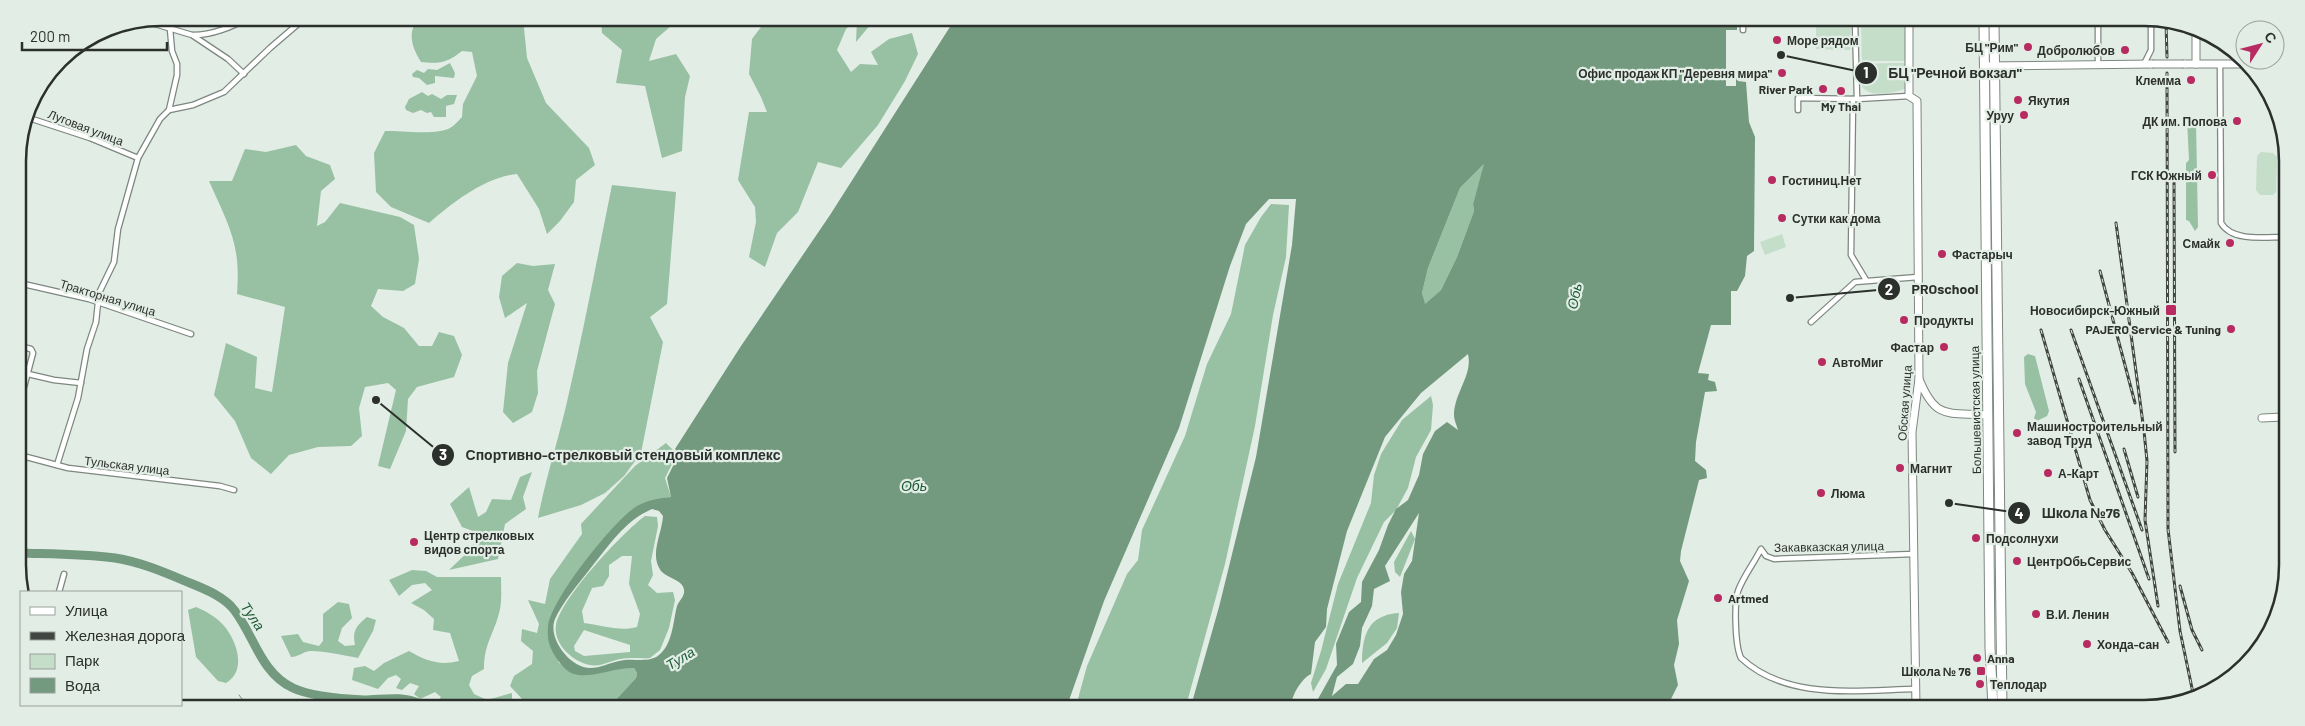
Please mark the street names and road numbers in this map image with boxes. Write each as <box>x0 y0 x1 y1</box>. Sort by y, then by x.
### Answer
street label: Луговая улица <box>46 106 126 149</box>
street label: Тракторная улица <box>58 276 158 319</box>
street label: Большевистская улица <box>1967 345 1984 474</box>
street label: Обская улица <box>1894 364 1915 442</box>
street label: Тульская улица <box>83 453 171 478</box>
street label: Закавказская улица <box>1774 538 1884 555</box>

